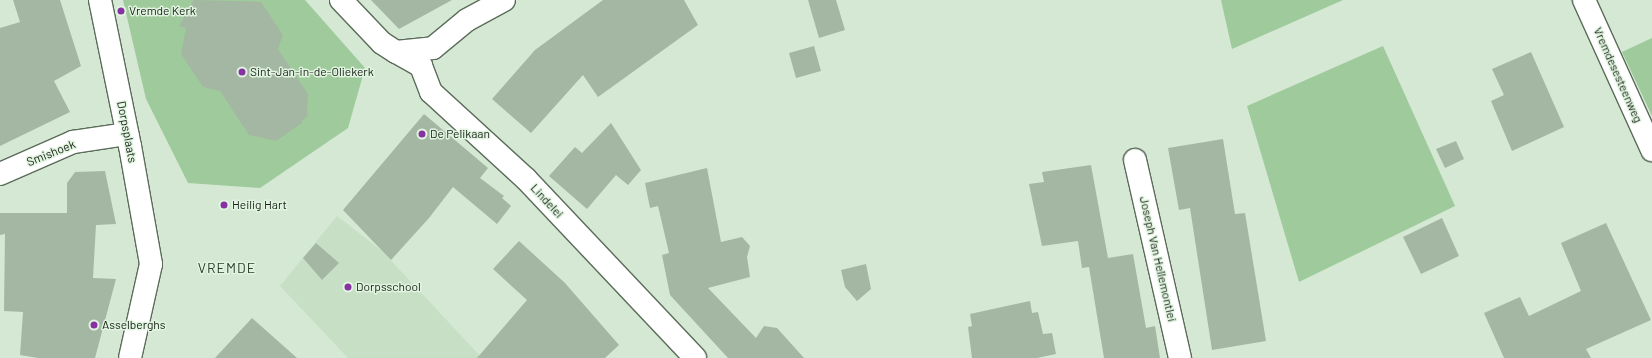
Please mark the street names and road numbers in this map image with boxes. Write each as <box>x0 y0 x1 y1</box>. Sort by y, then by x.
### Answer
street label: Vremdesesteenweg <box>1591 25 1645 125</box>
street label: Dorpsplaats <box>114 100 140 164</box>
street label: Smishoek <box>25 137 77 169</box>
street label: Lindelei <box>528 181 566 221</box>
street label: Joseph Van Hellemontlei <box>1137 195 1179 323</box>

